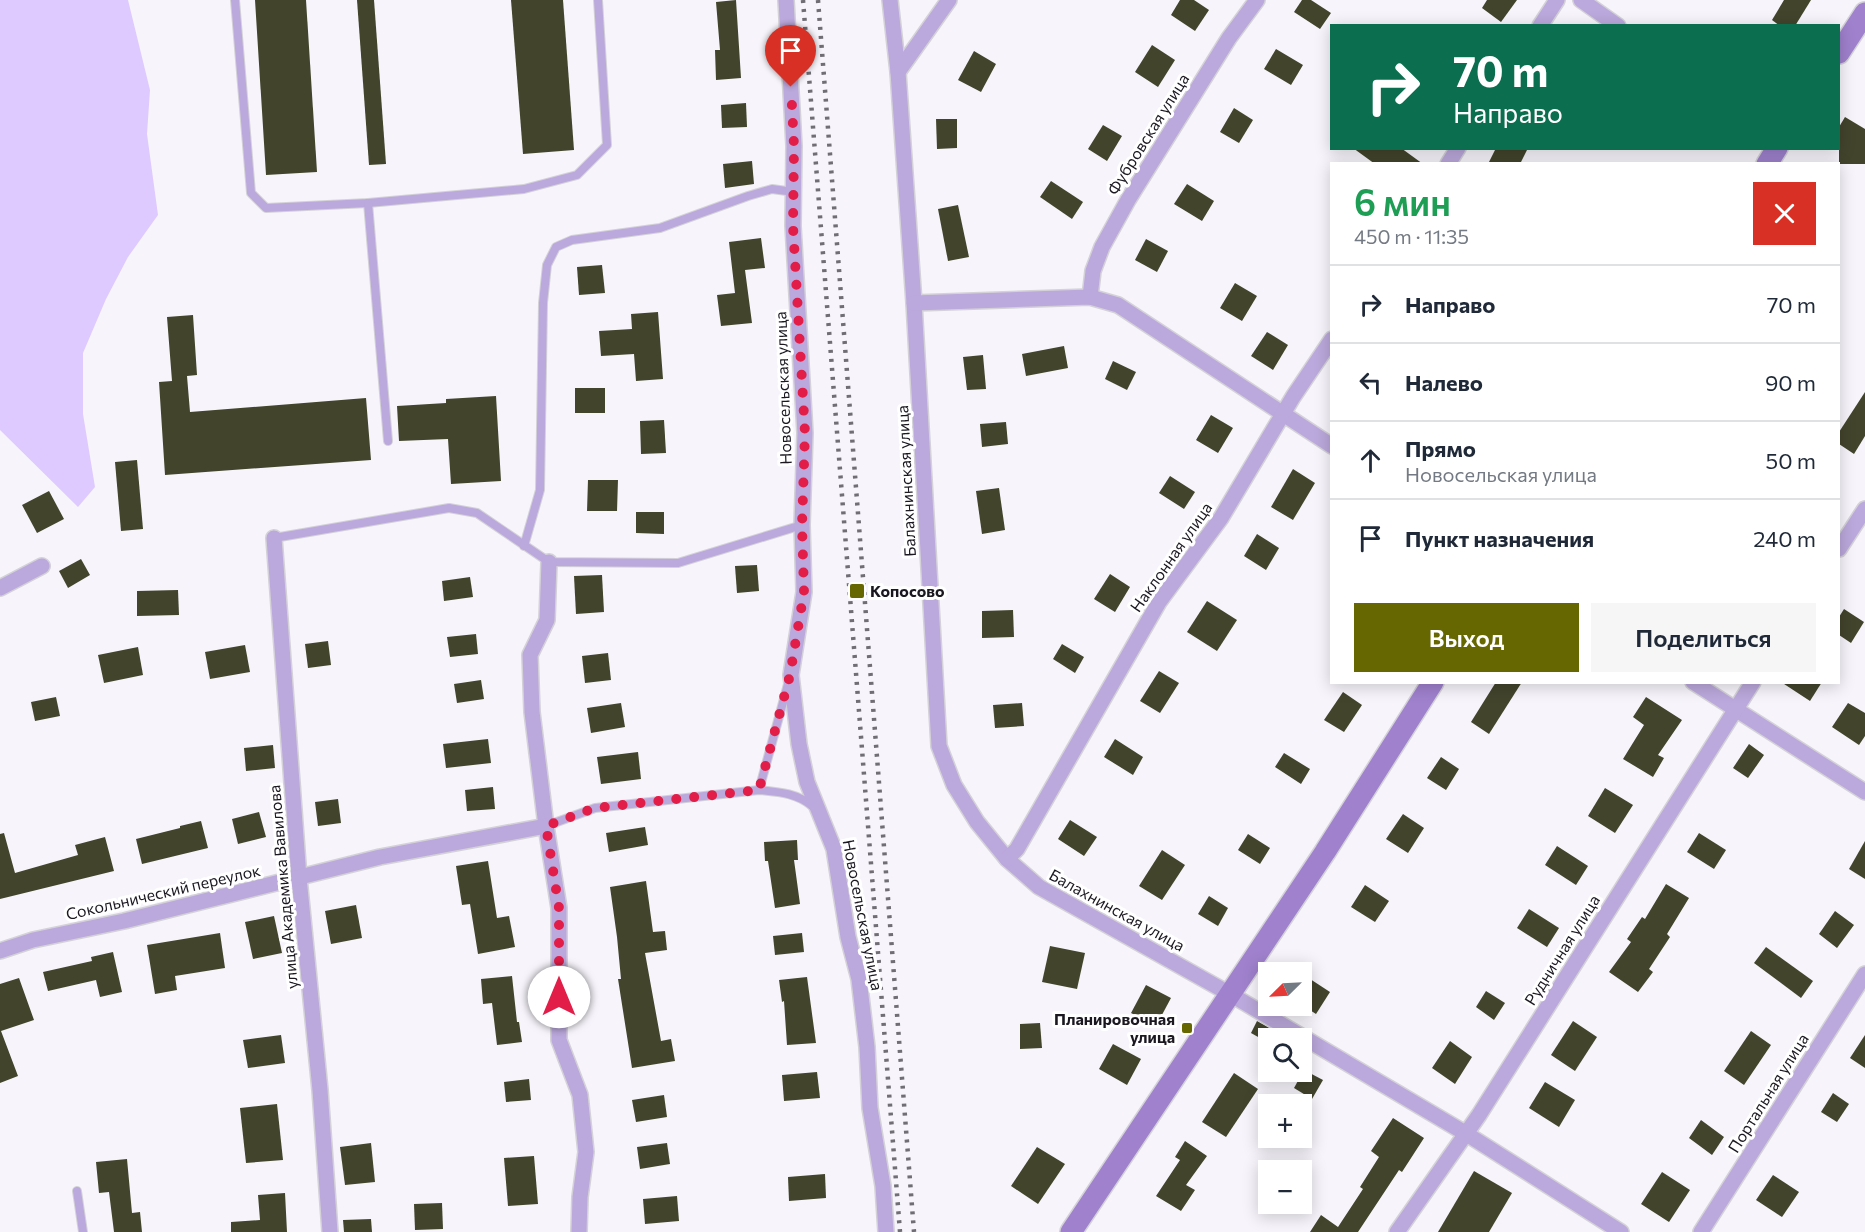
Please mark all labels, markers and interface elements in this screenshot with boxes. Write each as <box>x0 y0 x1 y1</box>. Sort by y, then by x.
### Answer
pin <box>765 25 816 87</box>
icon: arrive <box>774 34 807 67</box>
text: 70 m <box>1453 44 1548 96</box>
icon: right <box>1354 48 1432 126</box>
street label: Фубровская улица <box>1103 70 1192 198</box>
text: Направо <box>1453 96 1563 129</box>
text: 6 мин <box>1354 179 1451 223</box>
button: close <box>1753 182 1816 245</box>
text: 450 m · 11:35 <box>1354 224 1469 248</box>
icon: right <box>1354 288 1387 321</box>
text: Направо <box>1405 291 1495 318</box>
text: 70 m <box>1767 291 1816 318</box>
street label: Новосельская улица <box>770 311 795 465</box>
icon: left <box>1354 366 1387 399</box>
text: Налево <box>1405 369 1483 396</box>
text: 90 m <box>1765 369 1816 396</box>
street label: Балахнинская улица <box>892 405 919 557</box>
text: Прямо <box>1405 435 1476 462</box>
icon: ahead <box>1354 444 1387 477</box>
text: 50 m <box>1766 447 1816 474</box>
text: Новосельская улица <box>1405 462 1597 486</box>
street label: Наклонная улица <box>1126 498 1215 615</box>
icon: arrive <box>1354 522 1387 555</box>
text: Пункт назначения <box>1405 525 1594 552</box>
text: 240 m <box>1753 525 1816 552</box>
place label: Копосово <box>870 581 945 600</box>
marker: Копосово <box>848 582 866 600</box>
button: Выход <box>1354 603 1579 672</box>
button: Поделиться <box>1591 603 1816 672</box>
street label: улица Академика Вавилова <box>264 784 301 990</box>
street label: Новосельская улица <box>840 838 887 992</box>
street label: Сокольнический переулок <box>64 860 262 923</box>
street label: Балахнинская улица <box>1046 864 1188 955</box>
street label: Рудничная улица <box>1520 891 1603 1008</box>
north arrow <box>1258 962 1312 1016</box>
map controls <box>1258 962 1312 1214</box>
position arrow <box>527 965 591 1029</box>
place label: Планировочная улица <box>1054 1009 1175 1046</box>
marker: Планировочная улица <box>1180 1021 1194 1035</box>
button: search <box>1258 1028 1312 1082</box>
street label: Портальная улица <box>1723 1030 1812 1156</box>
button: + <box>1258 1094 1312 1148</box>
button: − <box>1258 1160 1312 1214</box>

